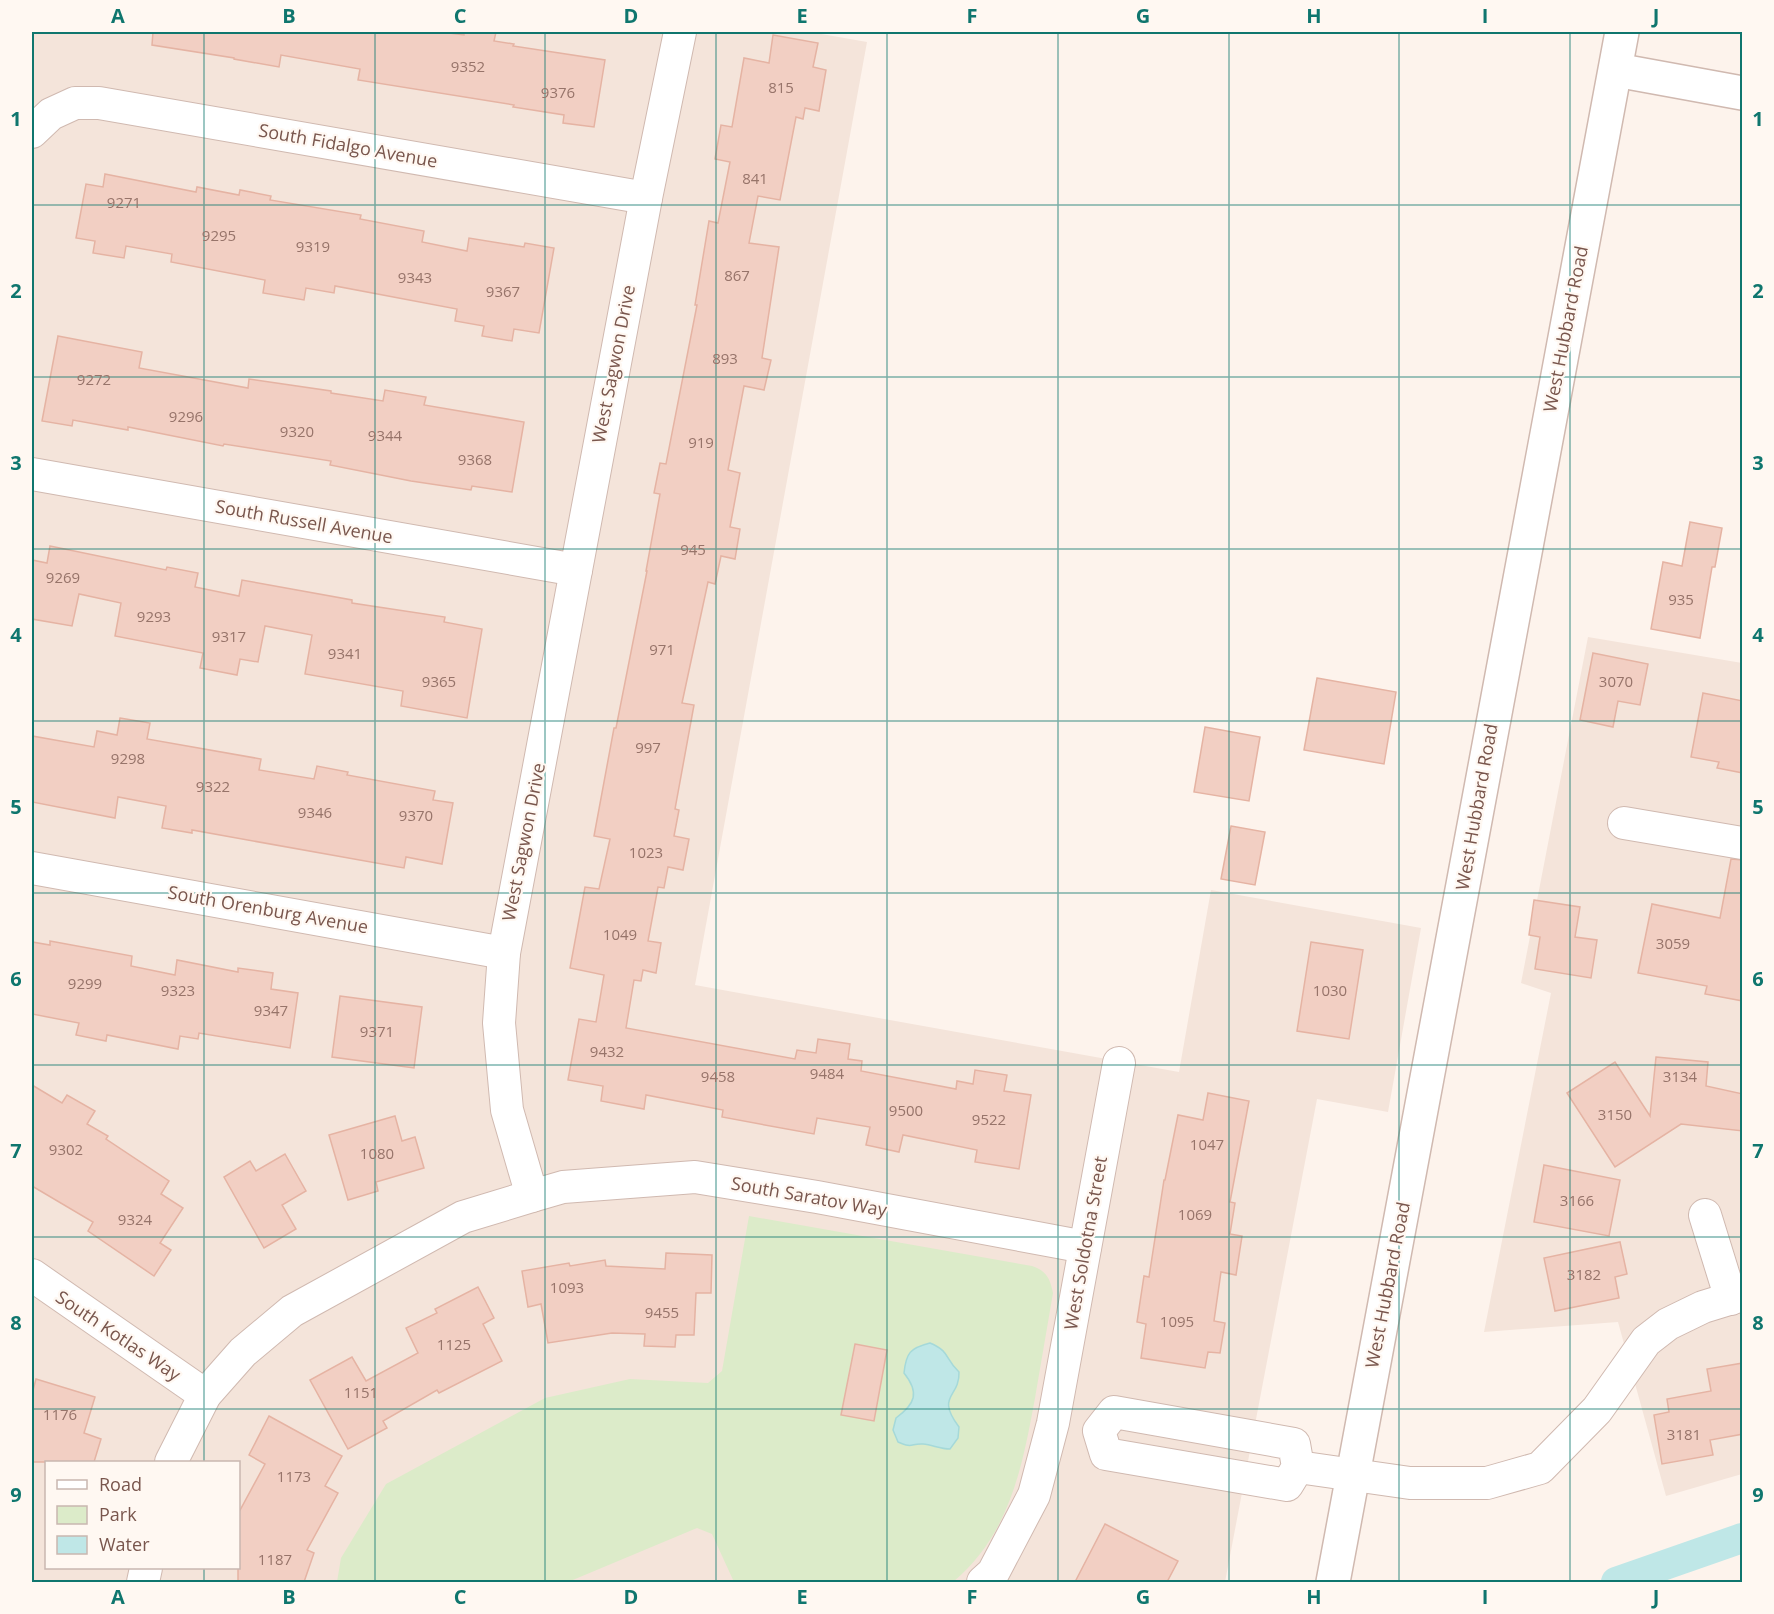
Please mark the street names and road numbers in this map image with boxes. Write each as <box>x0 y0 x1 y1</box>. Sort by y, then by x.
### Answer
street label: South Fidalgo Avenue <box>257 117 439 173</box>
street label: West Hubbard Road <box>1537 244 1593 414</box>
street label: West Sagwon Drive <box>586 283 640 445</box>
street label: South Russell Avenue <box>214 494 395 548</box>
street label: West Hubbard Road <box>1450 722 1502 892</box>
street label: West Sagwon Drive <box>496 761 550 923</box>
street label: South Orenburg Avenue <box>166 880 370 938</box>
street label: West Soldotna Street <box>1058 1154 1112 1332</box>
street label: South Saratov Way <box>729 1171 890 1222</box>
street label: West Hubbard Road <box>1359 1200 1415 1370</box>
street label: South Kotlas Way <box>52 1285 186 1386</box>

